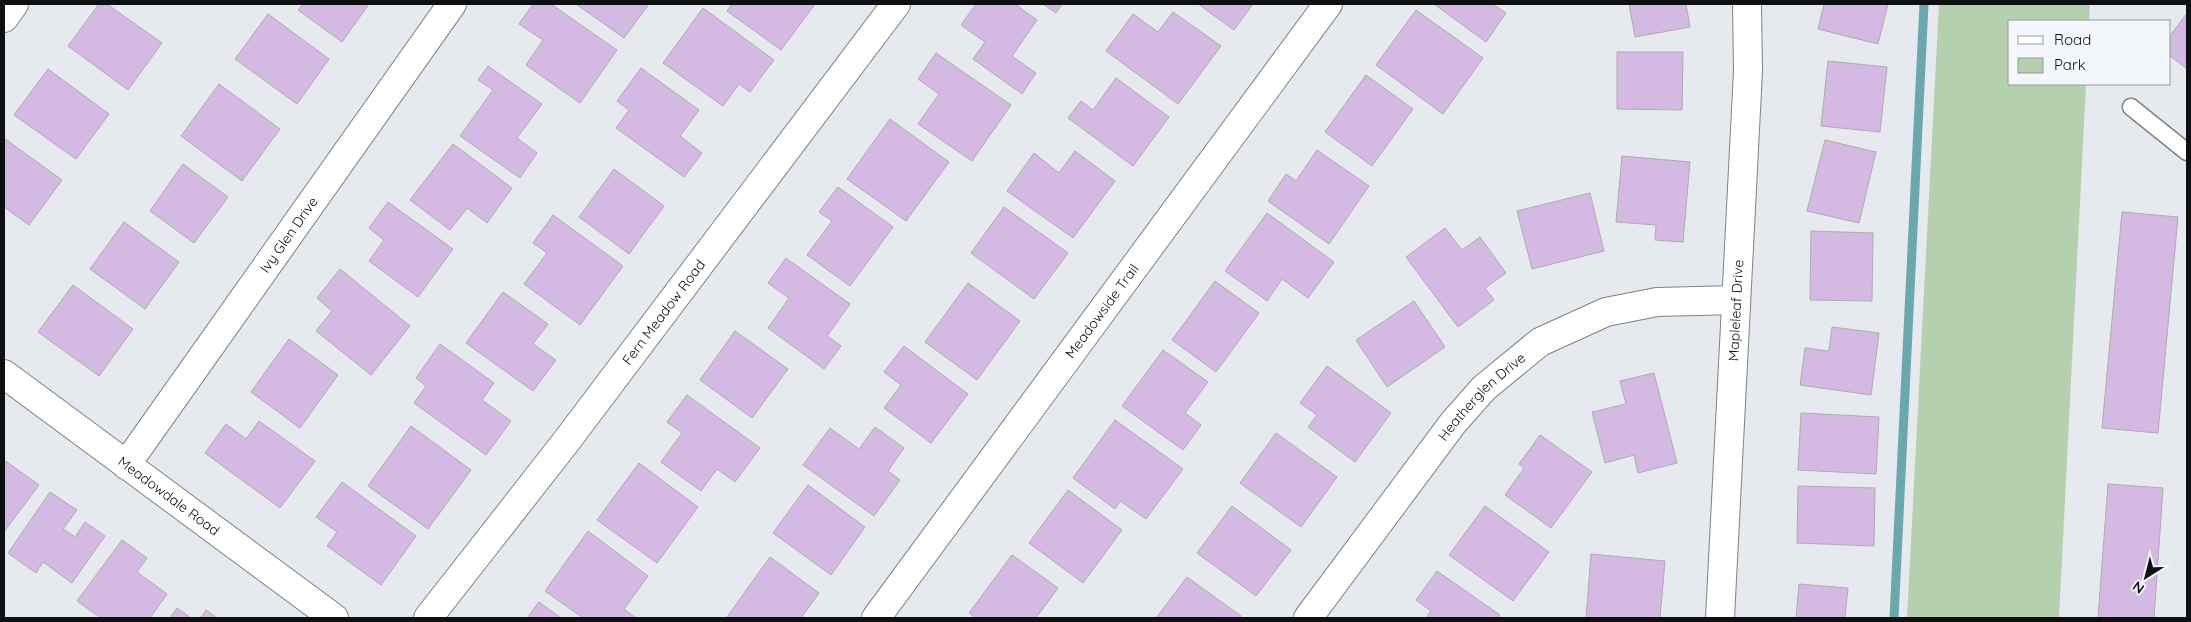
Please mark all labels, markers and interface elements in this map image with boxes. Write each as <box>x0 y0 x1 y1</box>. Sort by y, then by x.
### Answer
legend <box>2008 20 2171 85</box>
text: Road <box>2054 30 2091 49</box>
text: Park <box>2054 55 2086 74</box>
street label: Ivy Glen Drive <box>256 193 322 276</box>
street label: Fern Meadow Road <box>618 256 709 368</box>
street label: Mapleleaf Drive <box>1724 259 1747 362</box>
street label: Meadowside Trail <box>1061 260 1143 362</box>
street label: Heatherglen Drive <box>1434 349 1529 444</box>
street label: Meadowdale Road <box>114 452 223 539</box>
north arrow <box>2121 552 2171 602</box>
text: N <box>2129 577 2148 598</box>

